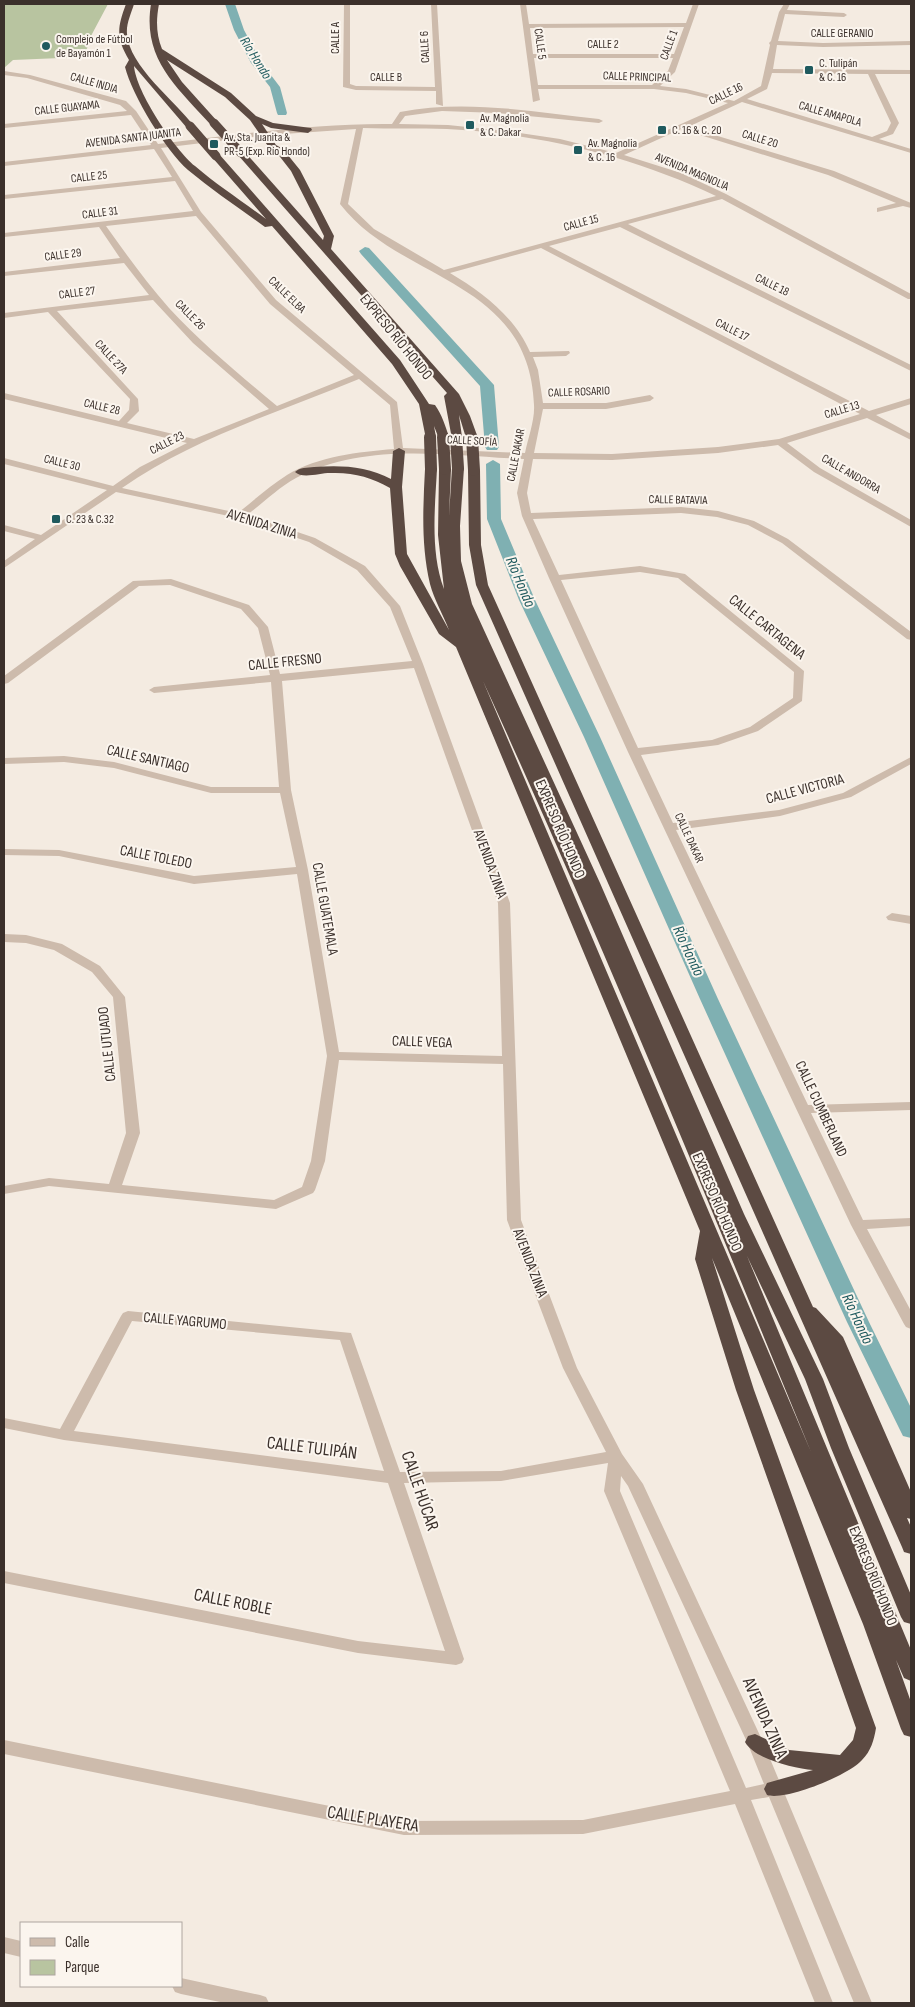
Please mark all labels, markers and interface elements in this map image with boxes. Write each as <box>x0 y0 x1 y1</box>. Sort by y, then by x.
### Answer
street label: CALLE A <box>328 21 343 54</box>
street label: CALLE GERANIO <box>811 26 873 41</box>
street label: CALLE 5 <box>530 27 550 61</box>
street label: CALLE 1 <box>657 27 682 62</box>
street label: CALLE 6 <box>417 31 433 63</box>
place label: Complejo de Fútbol de Bayamón 1 <box>56 32 133 61</box>
water label: Río Hondo <box>236 34 276 83</box>
street label: CALLE 2 <box>587 37 619 52</box>
marker: Complejo de Fútbol de Bayamón 1 <box>40 40 52 52</box>
place label: C. Tulipán & C. 16 <box>819 56 857 85</box>
marker: C. Tulipán & C. 16 <box>803 64 815 76</box>
street label: CALLE PRINCIPAL <box>603 68 672 86</box>
street label: CALLE INDIA <box>69 69 120 97</box>
street label: CALLE B <box>370 70 402 85</box>
street label: CALLE 16 <box>706 79 746 109</box>
street label: CALLE GUAYAMA <box>34 97 101 119</box>
street label: CALLE AMAPOLA <box>797 98 864 130</box>
place label: Av. Magnolia & C. Dakar <box>479 111 529 140</box>
marker: Av. Magnolia & C. Dakar <box>464 119 476 131</box>
place label: C. 16 & C. 20 <box>672 123 722 138</box>
marker: C. 16 & C. 20 <box>656 124 668 136</box>
street label: AVENIDA SANTA JUANITA <box>84 125 182 151</box>
street label: CALLE 20 <box>740 126 780 152</box>
place label: Av. Sta. Juanita & PR-5 (Exp. Río Hondo) <box>223 130 310 159</box>
place label: Av. Magnolia & C. 16 <box>587 136 637 165</box>
marker: Av. Sta. Juanita & PR-5 (Exp. Río Hondo) <box>208 138 220 150</box>
marker: Av. Magnolia & C. 16 <box>572 144 584 156</box>
street label: AVENIDA MAGNOLIA <box>652 149 732 195</box>
street label: CALLE 25 <box>70 168 108 186</box>
street label: CALLE 31 <box>81 203 120 223</box>
street label: CALLE 15 <box>562 211 600 235</box>
street label: CALLE 29 <box>44 245 82 265</box>
street label: CALLE 18 <box>752 270 792 300</box>
street label: CALLE ELBA <box>265 273 310 317</box>
street label: CALLE 27 <box>58 283 96 303</box>
street label: EXPRESO RÍO HONDO <box>355 290 437 384</box>
street label: CALLE 26 <box>172 297 208 333</box>
street label: CALLE 17 <box>713 315 751 345</box>
street label: CALLE 27A <box>91 337 131 378</box>
street label: CALLE ROSARIO <box>548 383 610 401</box>
street label: CALLE 28 <box>82 396 122 418</box>
street label: CALLE 13 <box>823 398 861 422</box>
street label: CALLE DAKAR <box>504 427 529 483</box>
street label: CALLE 23 <box>147 428 187 458</box>
street label: CALLE SOFÍA <box>447 432 498 450</box>
street label: CALLE 30 <box>42 451 82 475</box>
street label: CALLE ANDORRA <box>819 451 884 497</box>
street label: CALLE BATAVIA <box>648 492 708 508</box>
street label: AVENIDA ZINIA <box>224 504 300 544</box>
place label: C. 23 & C.32 <box>66 512 114 527</box>
marker: C. 23 & C.32 <box>50 513 62 525</box>
water label: Río Hondo <box>501 554 539 611</box>
street label: CALLE CARTAGENA <box>725 590 810 664</box>
street label: CALLE FRESNO <box>247 649 323 675</box>
street label: CALLE SANTIAGO <box>105 740 191 778</box>
street label: CALLE VICTORIA <box>764 769 847 809</box>
street label: EXPRESO RÍO HONDO <box>531 777 589 881</box>
street label: CALLE DAKAR <box>671 810 707 866</box>
street label: AVENIDA ZINIA <box>468 826 511 902</box>
street label: CALLE TOLEDO <box>118 841 194 873</box>
street label: CALLE GUATEMALA <box>308 861 343 957</box>
water label: Río Hondo <box>668 923 708 980</box>
street label: CALLE UTUADO <box>94 1006 120 1082</box>
street label: CALLE VEGA <box>392 1031 453 1053</box>
street label: CALLE CUMBERLAND <box>790 1058 852 1160</box>
street label: EXPRESO RÍO HONDO <box>688 1150 746 1254</box>
street label: AVENIDA ZINIA <box>508 1225 552 1301</box>
water label: Río Hondo <box>837 1291 877 1348</box>
street label: CALLE YAGRUMO <box>143 1308 227 1334</box>
street label: CALLE TULIPÁN <box>266 1432 358 1464</box>
street label: CALLE HÚCAR <box>397 1448 443 1534</box>
street label: EXPRESO RÍO HONDO <box>844 1524 902 1628</box>
street label: CALLE ROBLE <box>192 1584 274 1620</box>
street label: AVENIDA ZINIA <box>737 1673 792 1762</box>
street label: CALLE PLAYERA <box>326 1801 420 1837</box>
legend <box>20 1922 182 1987</box>
text: Calle <box>65 1933 89 1952</box>
text: Parque <box>65 1958 100 1977</box>

